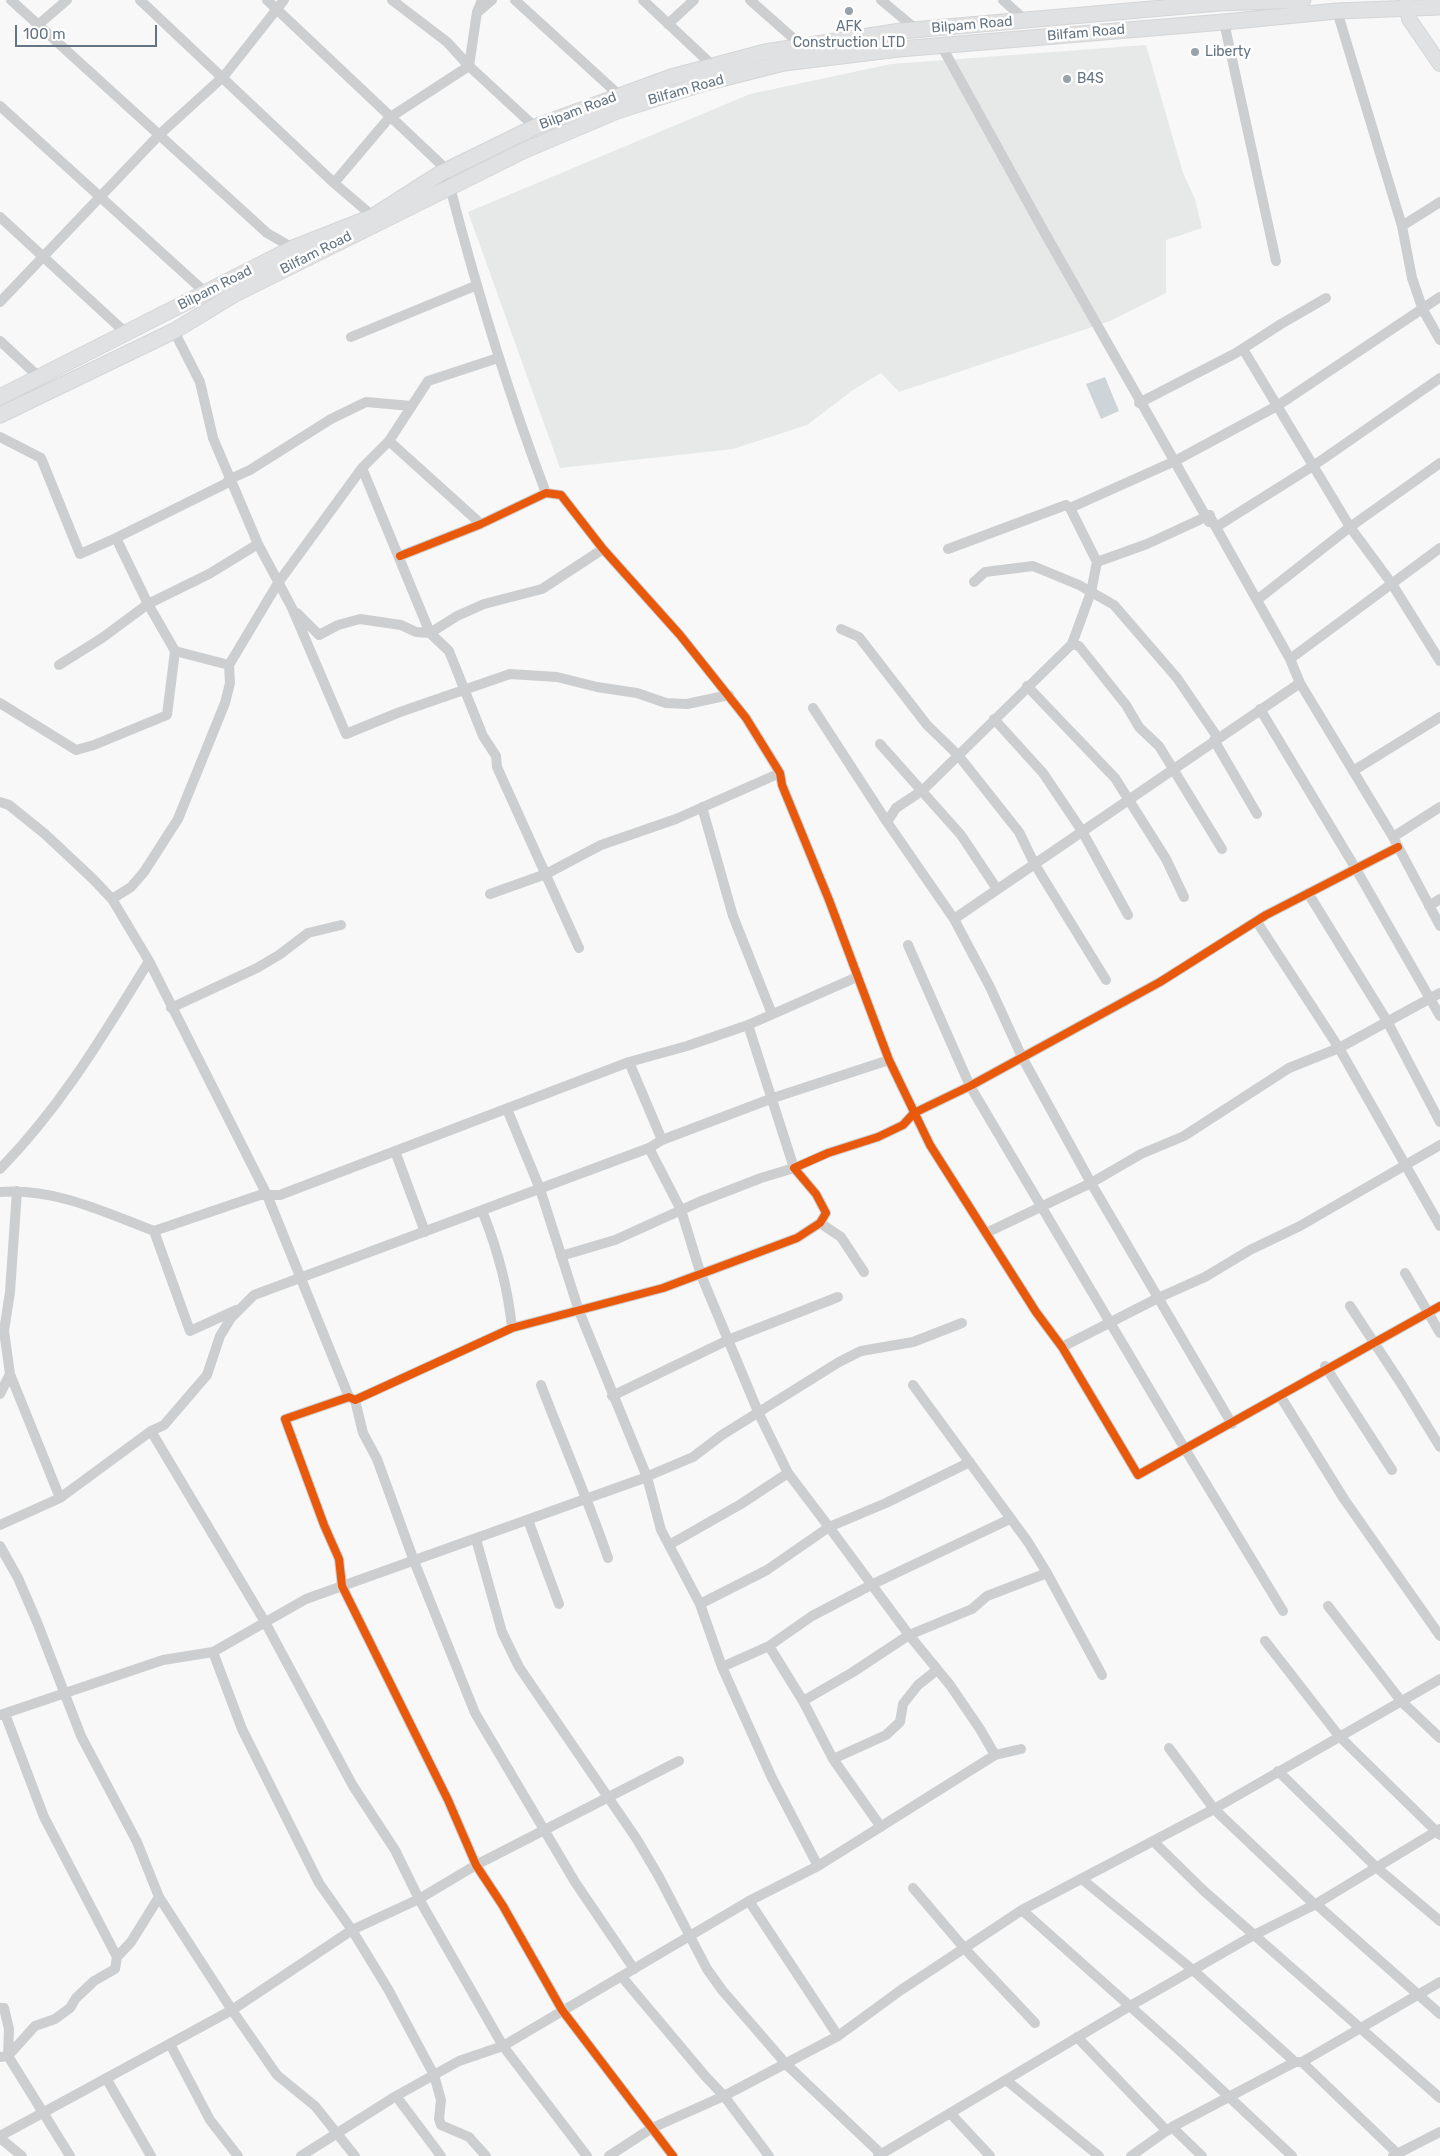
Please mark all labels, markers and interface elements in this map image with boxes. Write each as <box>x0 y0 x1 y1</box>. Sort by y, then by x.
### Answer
marker: AFK Construction LTD <box>843 5 855 17</box>
street label: Bilpam Road <box>931 13 1013 37</box>
scale bar <box>18 15 160 47</box>
place label: AFK Construction LTD <box>793 19 905 52</box>
street label: Bilfam Road <box>1046 21 1126 45</box>
text: 100 m <box>23 25 65 43</box>
place label: Liberty <box>1205 44 1251 60</box>
marker: Liberty <box>1189 46 1201 58</box>
street label: Bilfam Road <box>646 71 726 109</box>
place label: B4S <box>1077 71 1104 87</box>
marker: B4S <box>1061 73 1073 85</box>
street label: Bilpam Road <box>537 89 619 133</box>
street label: Bilfam Road <box>277 228 355 278</box>
street label: Bilpam Road <box>175 262 255 314</box>

